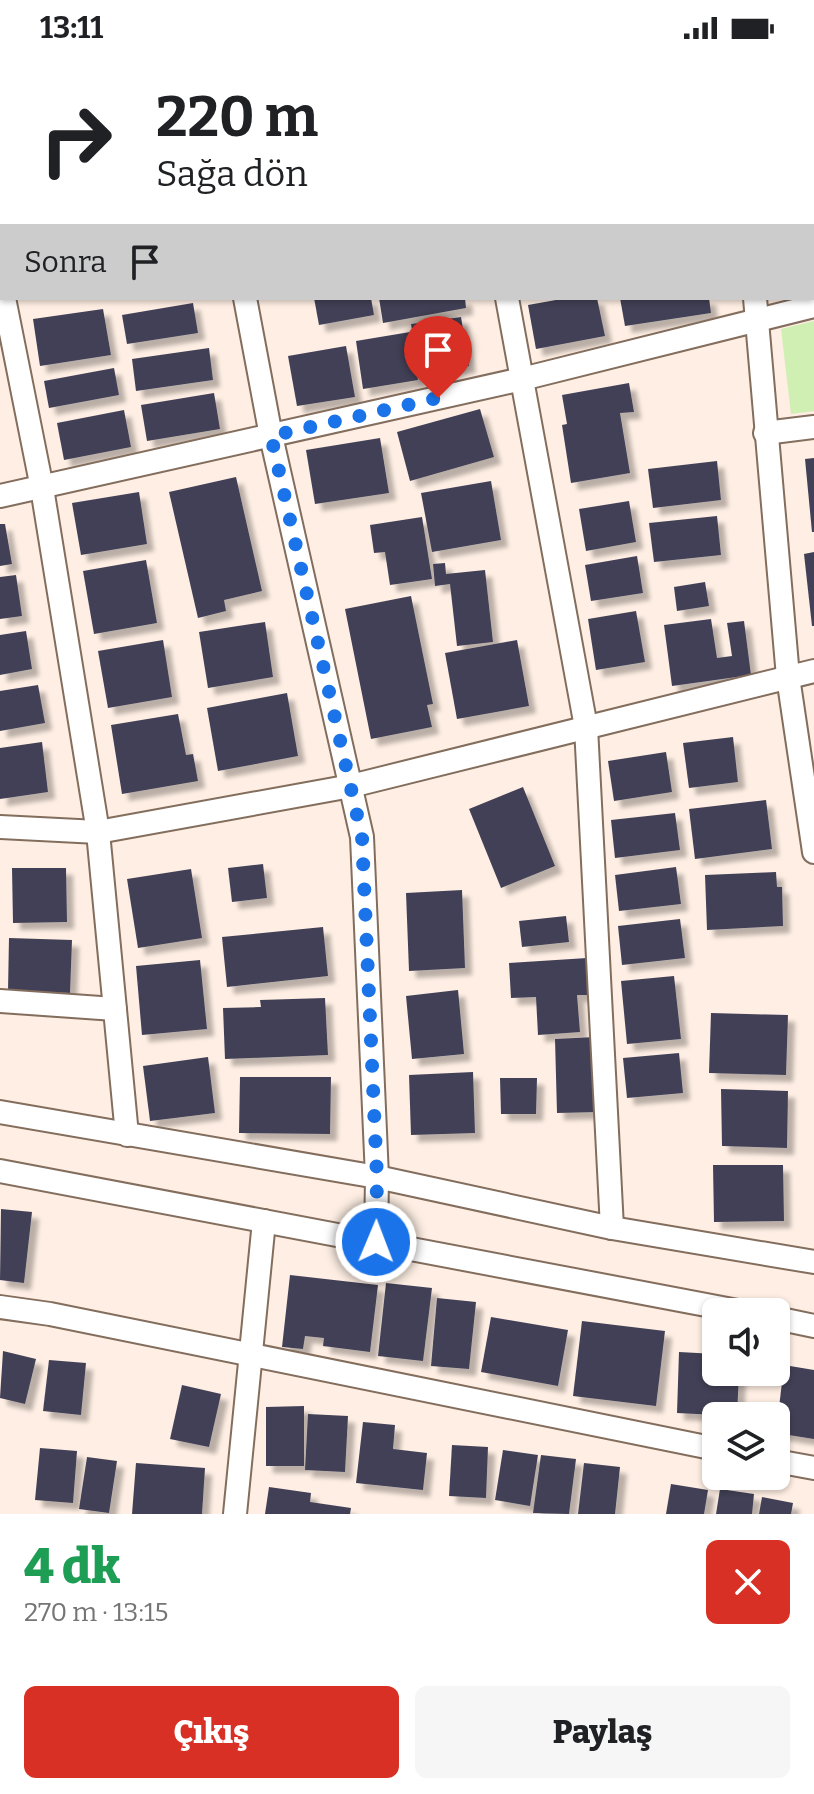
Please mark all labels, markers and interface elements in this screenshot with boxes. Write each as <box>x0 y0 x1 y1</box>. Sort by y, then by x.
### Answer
text: 13:11 <box>40 10 103 46</box>
text: 220 m <box>156 84 318 151</box>
icon: right <box>24 88 128 192</box>
text: Sağa dön <box>156 152 308 196</box>
icon: arrive <box>123 240 167 284</box>
text: Sonra <box>24 244 107 280</box>
pin <box>404 316 472 398</box>
icon: arrive <box>416 328 460 372</box>
position arrow <box>334 1200 418 1284</box>
map controls <box>702 1298 790 1490</box>
button: sound <box>702 1298 790 1386</box>
button: layers <box>702 1402 790 1490</box>
text: 4 dk <box>24 1538 120 1596</box>
button: close <box>706 1540 790 1624</box>
text: 270 m · 13:15 <box>24 1597 168 1628</box>
button: Çıkış <box>24 1686 399 1778</box>
button: Paylaş <box>415 1686 790 1778</box>

